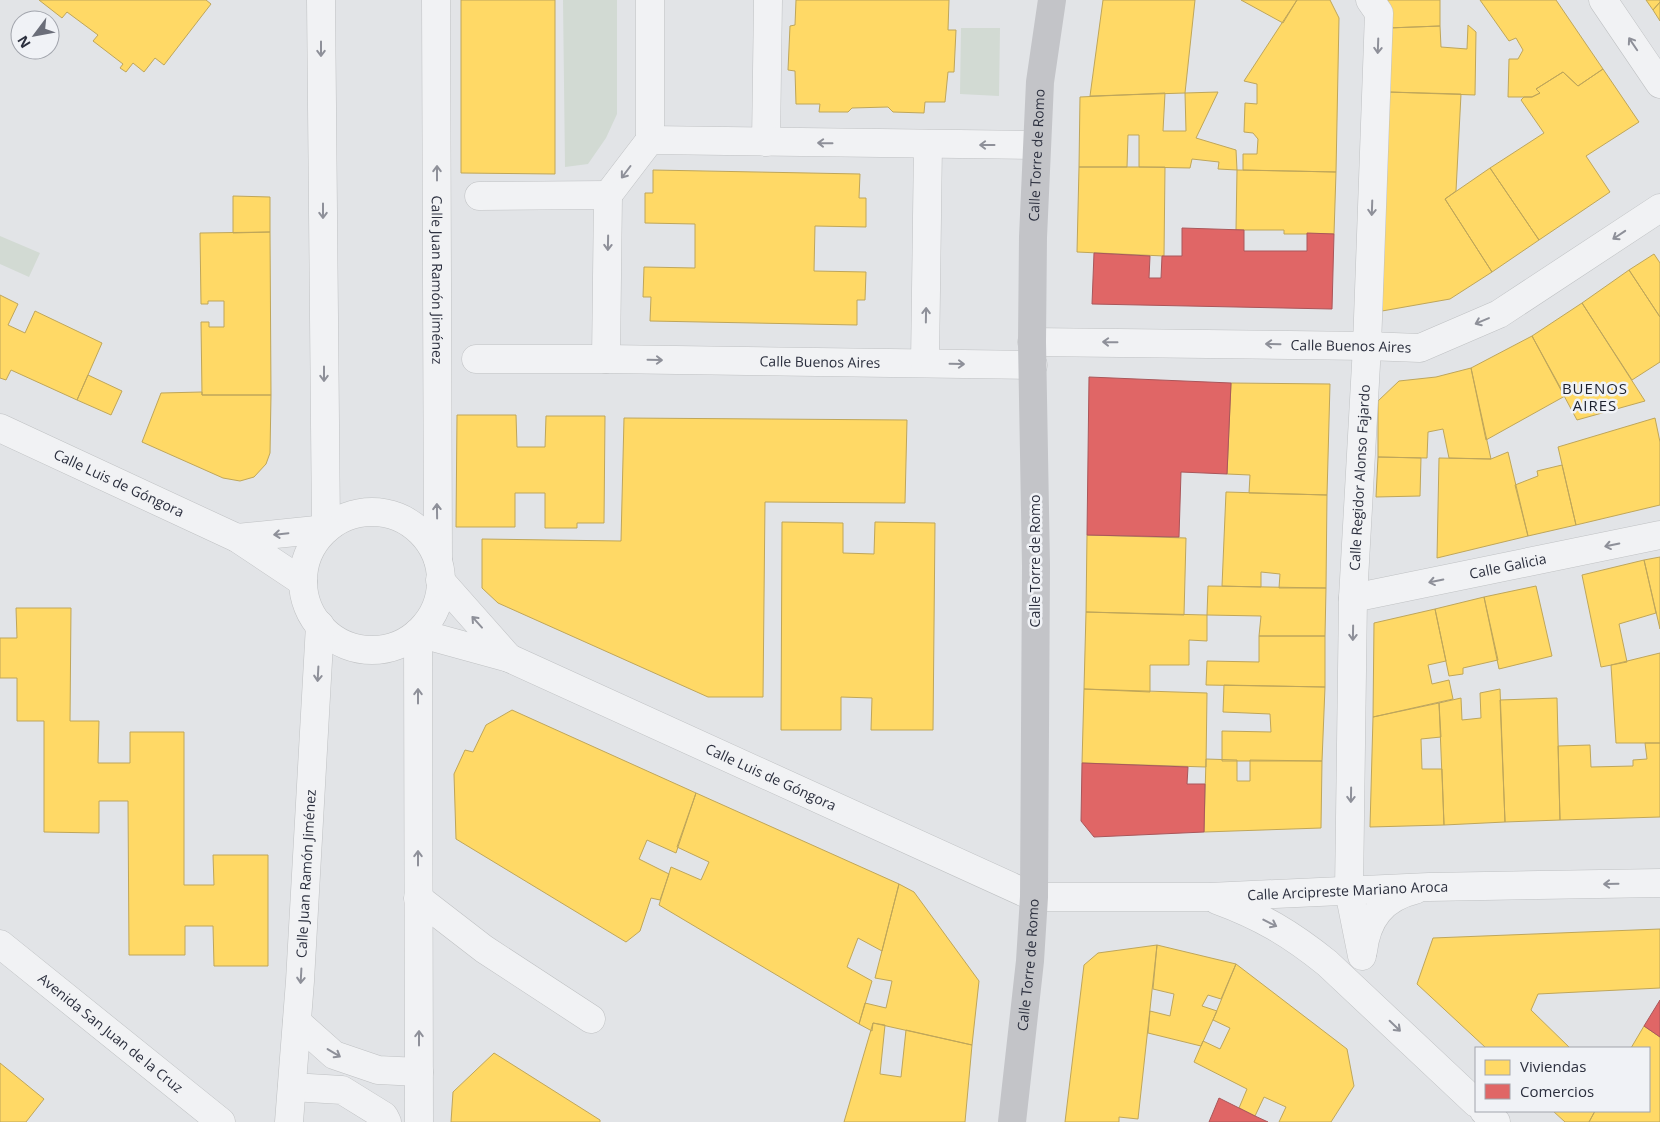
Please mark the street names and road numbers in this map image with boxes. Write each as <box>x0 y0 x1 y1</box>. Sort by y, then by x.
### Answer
street label: Calle Torre de Romo <box>1024 88 1049 222</box>
street label: Calle Juan Ramón Jiménez <box>428 196 447 365</box>
street label: Calle Buenos Aires <box>1290 335 1412 357</box>
street label: Calle Buenos Aires <box>759 351 881 372</box>
street label: Calle Regidor Alonso Fajardo <box>1345 384 1374 571</box>
street label: Calle Luis de Góngora <box>51 444 187 521</box>
street label: Calle Torre de Romo <box>1025 495 1044 627</box>
street label: Calle Galicia <box>1467 549 1548 583</box>
street label: Calle Luis de Góngora <box>703 739 839 815</box>
street label: Calle Juan Ramón Jiménez <box>291 788 320 958</box>
street label: Calle Arcipreste Mariano Aroca <box>1247 877 1448 904</box>
street label: Calle Torre de Romo <box>1012 898 1043 1032</box>
street label: Avenida San Juan de la Cruz <box>35 969 188 1097</box>

